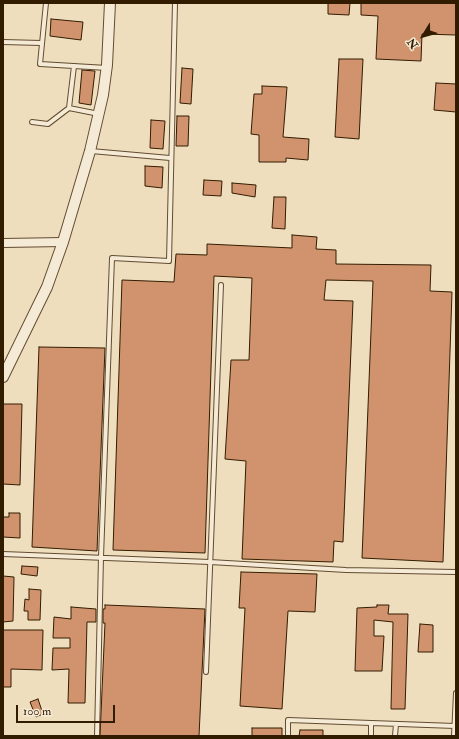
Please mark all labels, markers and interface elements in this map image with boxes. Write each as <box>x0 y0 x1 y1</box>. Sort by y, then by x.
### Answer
north arrow <box>403 16 443 56</box>
text: N <box>405 36 421 51</box>
scale bar <box>18 697 117 723</box>
text: 100 m <box>23 704 51 719</box>

